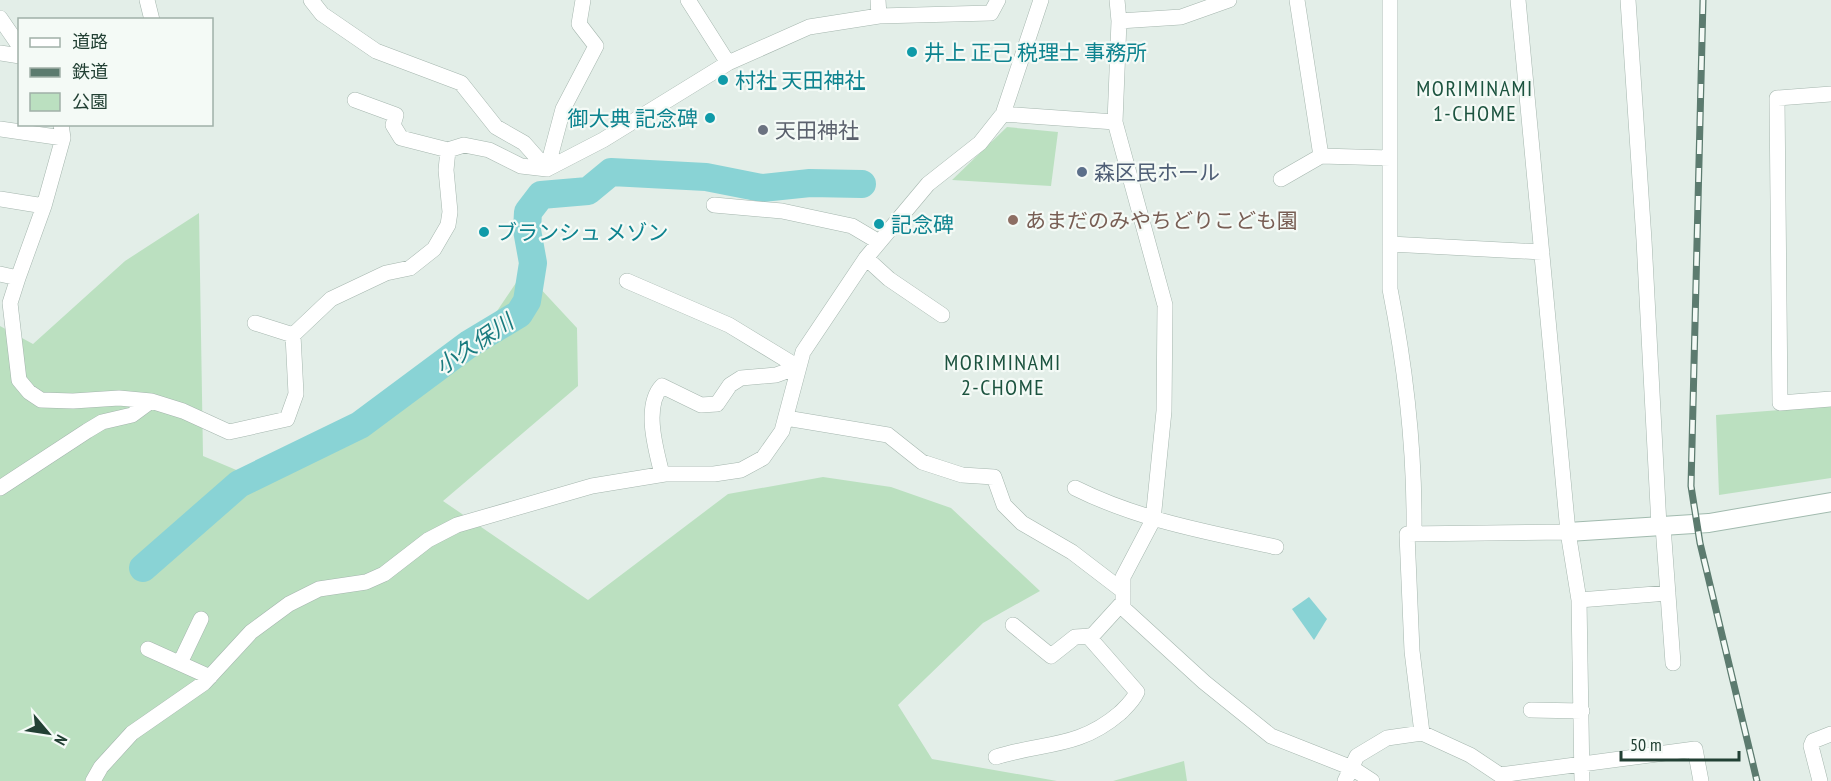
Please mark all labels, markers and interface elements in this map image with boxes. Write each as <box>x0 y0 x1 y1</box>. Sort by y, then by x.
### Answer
legend <box>18 18 213 126</box>
text: 道路 <box>72 30 108 53</box>
place label: 井上 正己 税理士 事務所 <box>924 39 1147 66</box>
marker: 井上 正己 税理士 事務所 <box>905 45 919 59</box>
text: 鉄道 <box>72 60 108 83</box>
place label: 村社 天田神社 <box>735 67 865 94</box>
marker: 村社 天田神社 <box>716 73 730 87</box>
district label: MORIMINAMI 1-CHOME <box>1416 74 1534 127</box>
text: 公園 <box>72 90 108 113</box>
place label: 御大典 記念碑 <box>568 105 698 132</box>
marker: 御大典 記念碑 <box>703 111 717 125</box>
place label: 天田神社 <box>775 117 859 144</box>
marker: 天田神社 <box>756 123 770 137</box>
place label: 森区民ホール <box>1094 159 1220 186</box>
marker: 森区民ホール <box>1075 165 1089 179</box>
place label: あまだのみやちどりこども園 <box>1025 207 1298 234</box>
place label: 記念碑 <box>891 211 954 238</box>
marker: あまだのみやちどりこども園 <box>1006 213 1020 227</box>
marker: 記念碑 <box>872 217 886 231</box>
place label: ブランシュ メゾン <box>496 219 668 246</box>
marker: ブランシュ メゾン <box>477 225 491 239</box>
water label: 小久保川 <box>430 307 520 380</box>
district label: MORIMINAMI 2-CHOME <box>944 348 1062 401</box>
north arrow <box>18 703 78 763</box>
scale bar <box>1621 724 1740 762</box>
text: N <box>50 732 72 749</box>
text: 50 m <box>1630 733 1662 756</box>

